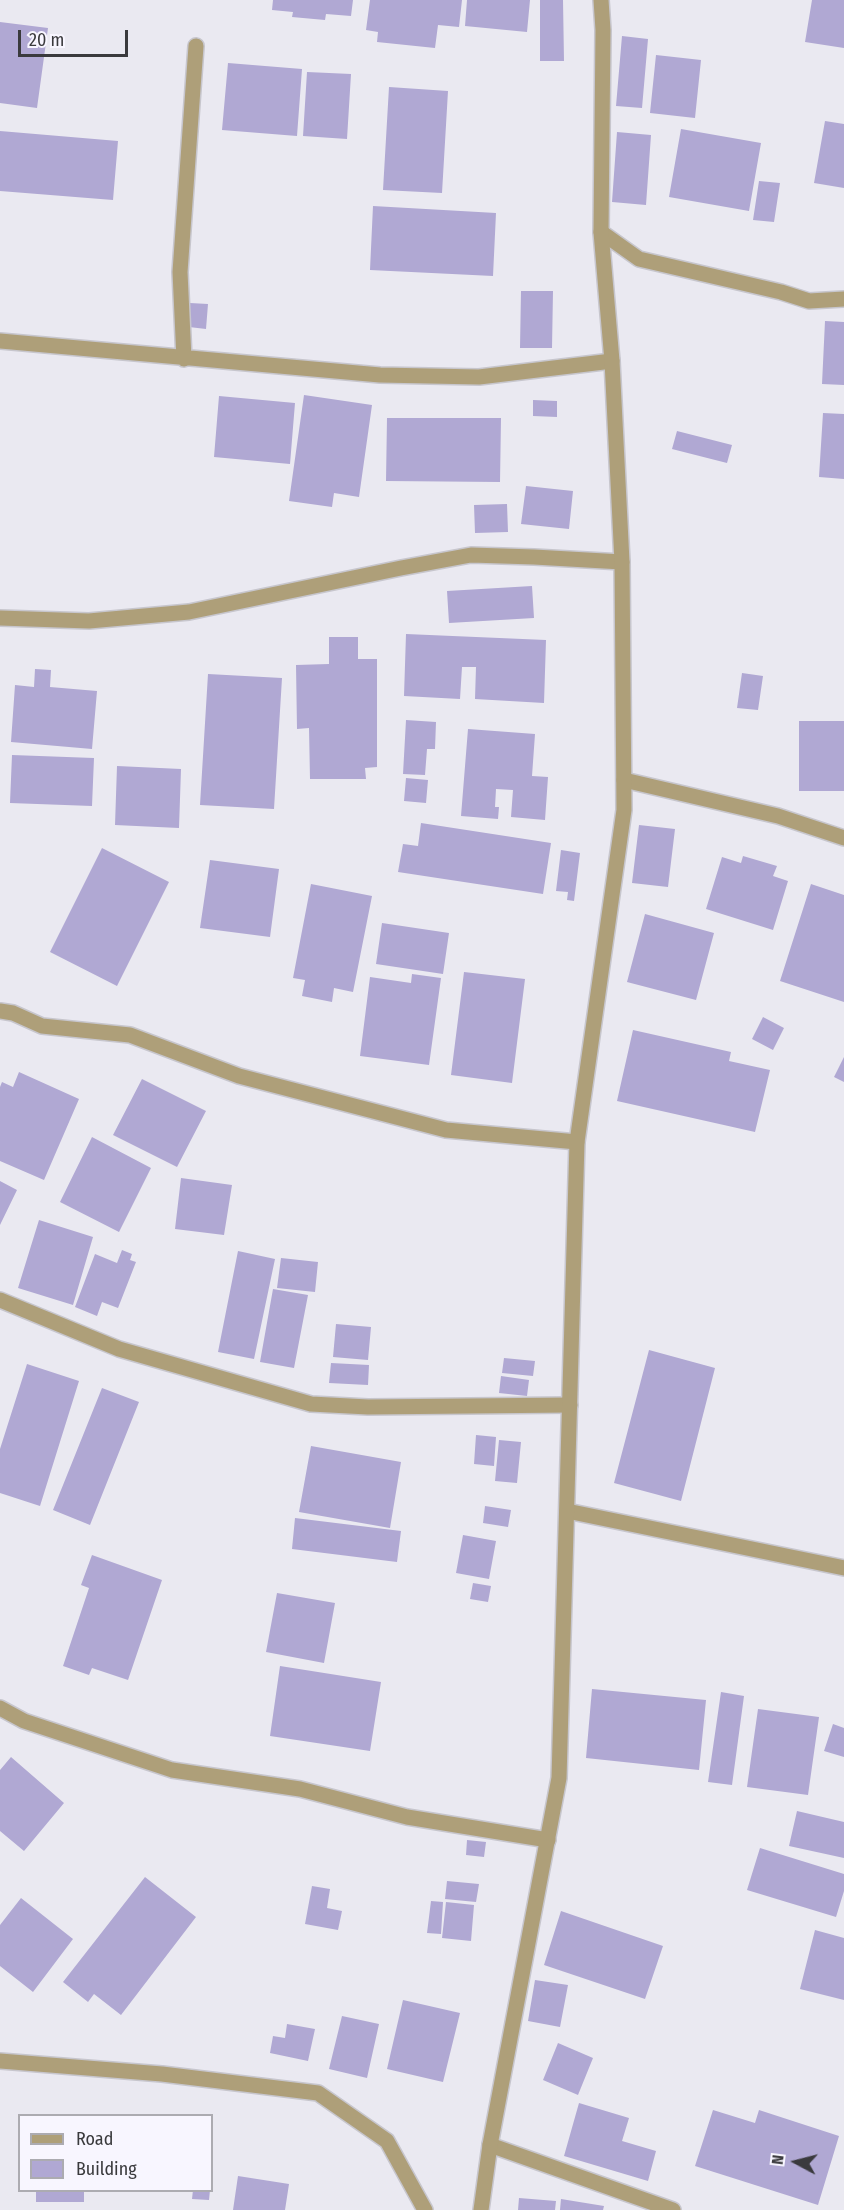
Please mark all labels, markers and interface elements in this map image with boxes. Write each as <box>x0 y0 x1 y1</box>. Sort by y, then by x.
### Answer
scale bar <box>21 18 130 56</box>
text: 20 m <box>29 29 64 51</box>
legend <box>18 2114 213 2192</box>
text: Road <box>76 2128 113 2150</box>
north arrow <box>766 2132 826 2192</box>
text: N <box>768 2154 788 2166</box>
text: Building <box>76 2158 137 2180</box>

